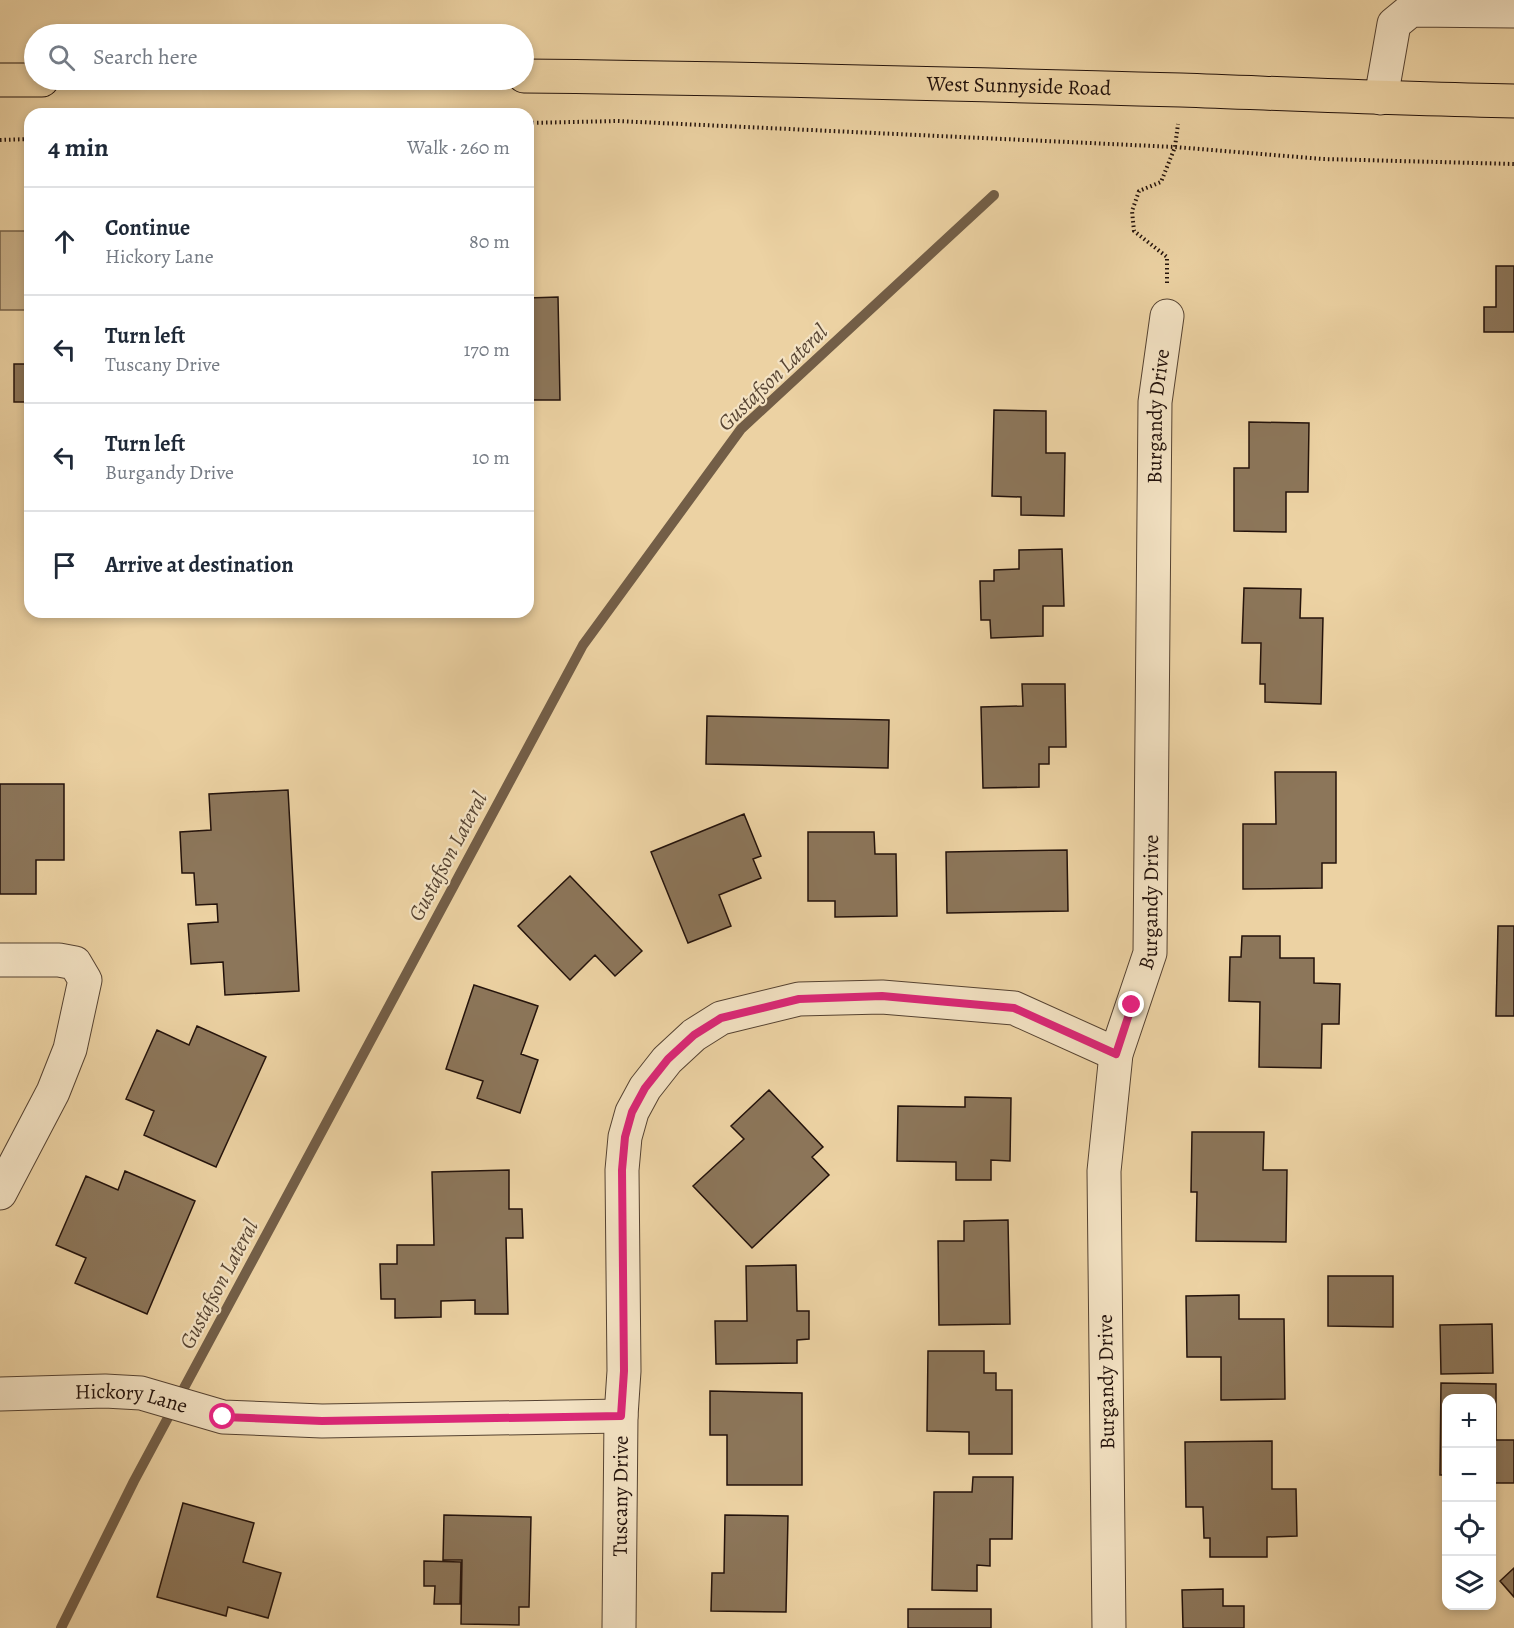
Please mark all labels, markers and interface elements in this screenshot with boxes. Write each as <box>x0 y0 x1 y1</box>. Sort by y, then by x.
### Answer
search box <box>24 24 534 90</box>
icon: search <box>45 41 78 74</box>
text: Search here <box>93 42 198 72</box>
street label: West Sunnyside Road <box>925 69 1112 102</box>
text: 4 min <box>48 130 109 165</box>
text: Walk · 260 m <box>407 134 510 161</box>
text: Continue <box>105 213 190 243</box>
icon: ahead <box>48 225 81 258</box>
text: 80 m <box>469 228 510 255</box>
text: Hickory Lane <box>105 243 214 270</box>
water label: Gustafson Lateral <box>711 317 835 438</box>
text: Turn left <box>105 321 185 351</box>
icon: left <box>48 333 81 366</box>
text: 170 m <box>464 336 510 363</box>
street label: Burgandy Drive <box>1140 347 1176 484</box>
text: Tuscany Drive <box>105 351 220 378</box>
text: Turn left <box>105 429 185 459</box>
icon: left <box>48 441 81 474</box>
text: 10 m <box>472 444 510 471</box>
text: Burgandy Drive <box>105 459 234 486</box>
icon: arrive <box>48 549 81 582</box>
text: Arrive at destination <box>105 550 294 580</box>
water label: Gustafson Lateral <box>401 786 495 926</box>
street label: Burgandy Drive <box>1131 834 1165 974</box>
route end <box>1118 991 1144 1017</box>
water label: Gustafson Lateral <box>172 1214 266 1354</box>
street label: Burgandy Drive <box>1091 1314 1121 1450</box>
street label: Hickory Lane <box>74 1377 191 1420</box>
map controls <box>1442 1394 1496 1610</box>
button: + <box>1442 1394 1496 1448</box>
route start <box>209 1403 235 1429</box>
street label: Tuscany Drive <box>606 1435 635 1557</box>
button: − <box>1442 1448 1496 1502</box>
button: locate <box>1442 1502 1496 1556</box>
button: layers <box>1442 1556 1496 1610</box>

